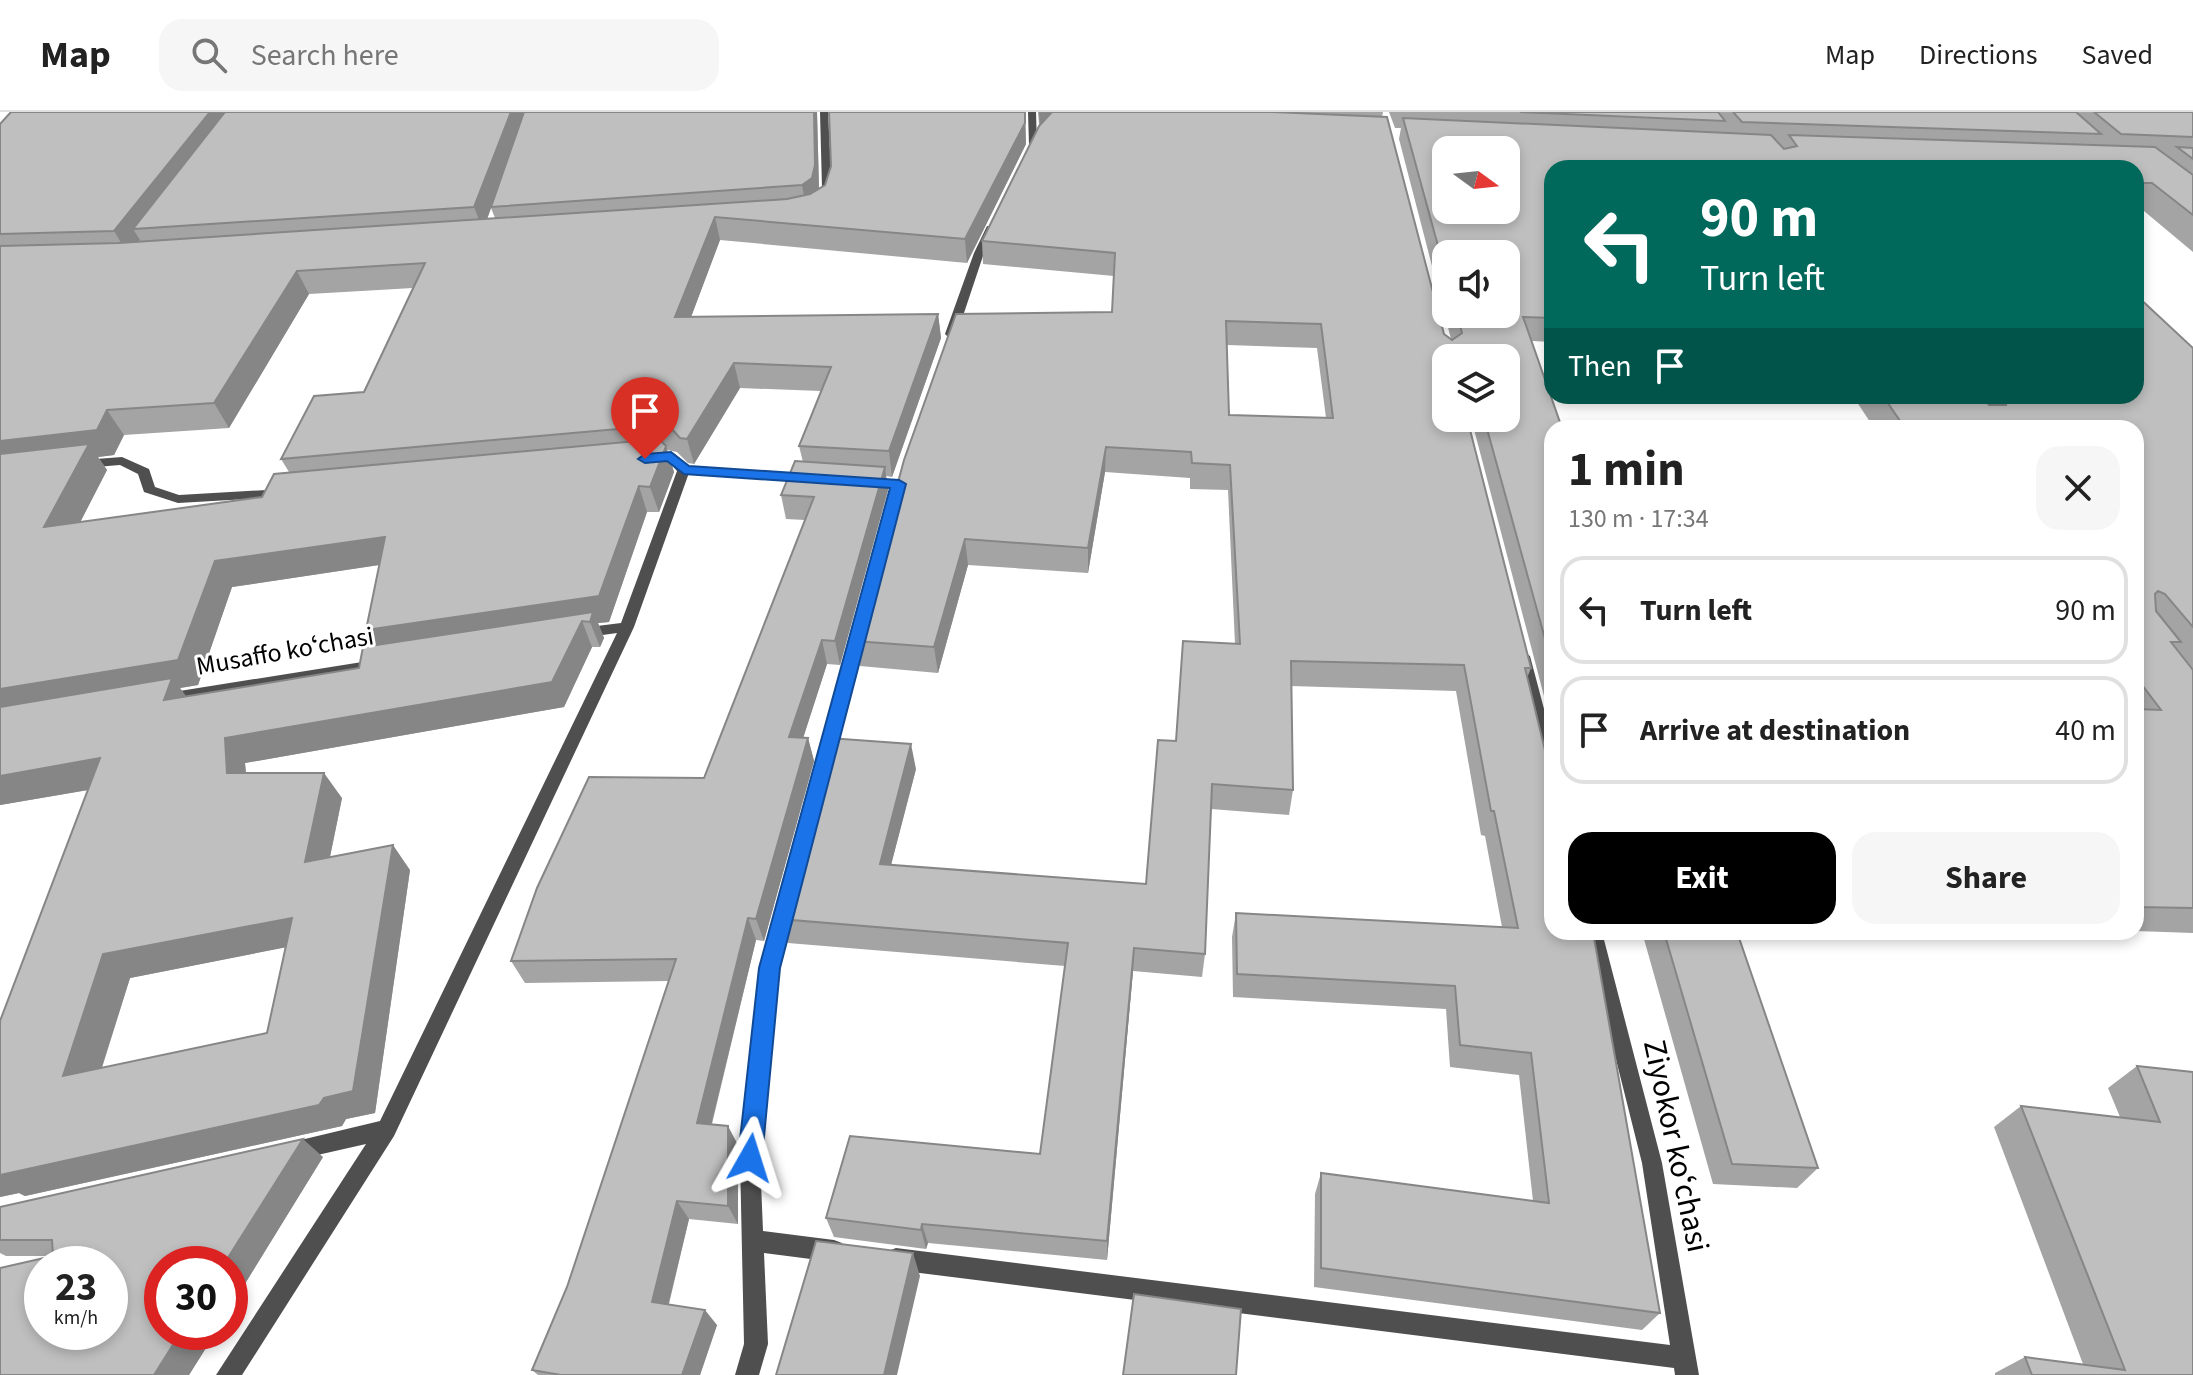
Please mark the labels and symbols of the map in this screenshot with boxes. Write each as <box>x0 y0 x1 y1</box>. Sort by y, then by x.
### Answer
north arrow <box>1432 136 1520 224</box>
pin <box>611 377 679 459</box>
street label: Musaffo koʻchasi <box>193 617 377 685</box>
street label: Ziyokor koʻchasi <box>1631 1036 1721 1256</box>
position arrow <box>708 1116 792 1200</box>
speed limit sign: 30 <box>144 1246 248 1350</box>

